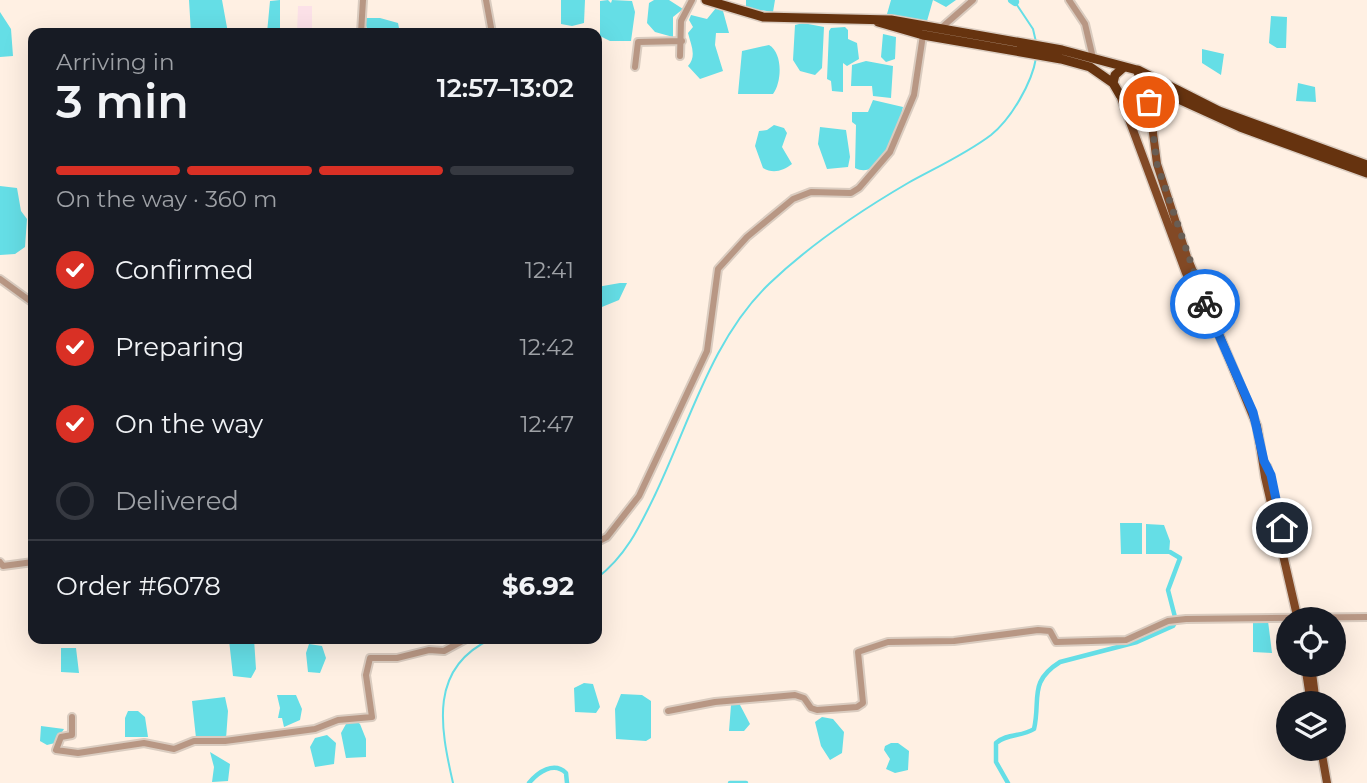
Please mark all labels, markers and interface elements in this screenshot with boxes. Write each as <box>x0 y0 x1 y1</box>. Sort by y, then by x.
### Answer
text: Arriving in <box>56 48 175 76</box>
text: 12:57–13:02 <box>437 72 574 104</box>
pin <box>1119 72 1179 132</box>
text: 3 min <box>56 73 189 130</box>
icon: bag <box>1130 83 1168 121</box>
text: On the way · 360 m <box>56 185 278 213</box>
icon: check <box>56 251 94 289</box>
text: Confirmed <box>115 254 254 286</box>
text: 12:41 <box>525 256 574 284</box>
courier <box>1170 269 1240 339</box>
icon: bike <box>1186 285 1224 323</box>
icon: check <box>56 328 94 366</box>
text: Preparing <box>115 331 244 363</box>
text: 12:42 <box>520 333 574 361</box>
icon: check <box>56 405 94 443</box>
text: On the way <box>115 408 263 440</box>
text: 12:47 <box>520 410 574 438</box>
text: Delivered <box>115 485 239 517</box>
pin <box>1252 498 1312 558</box>
icon: home <box>1263 509 1301 547</box>
text: Order #6078 <box>56 570 221 602</box>
text: $6.92 <box>502 570 574 602</box>
map controls <box>1276 607 1346 761</box>
button: locate <box>1276 607 1346 677</box>
button: layers <box>1276 691 1346 761</box>

